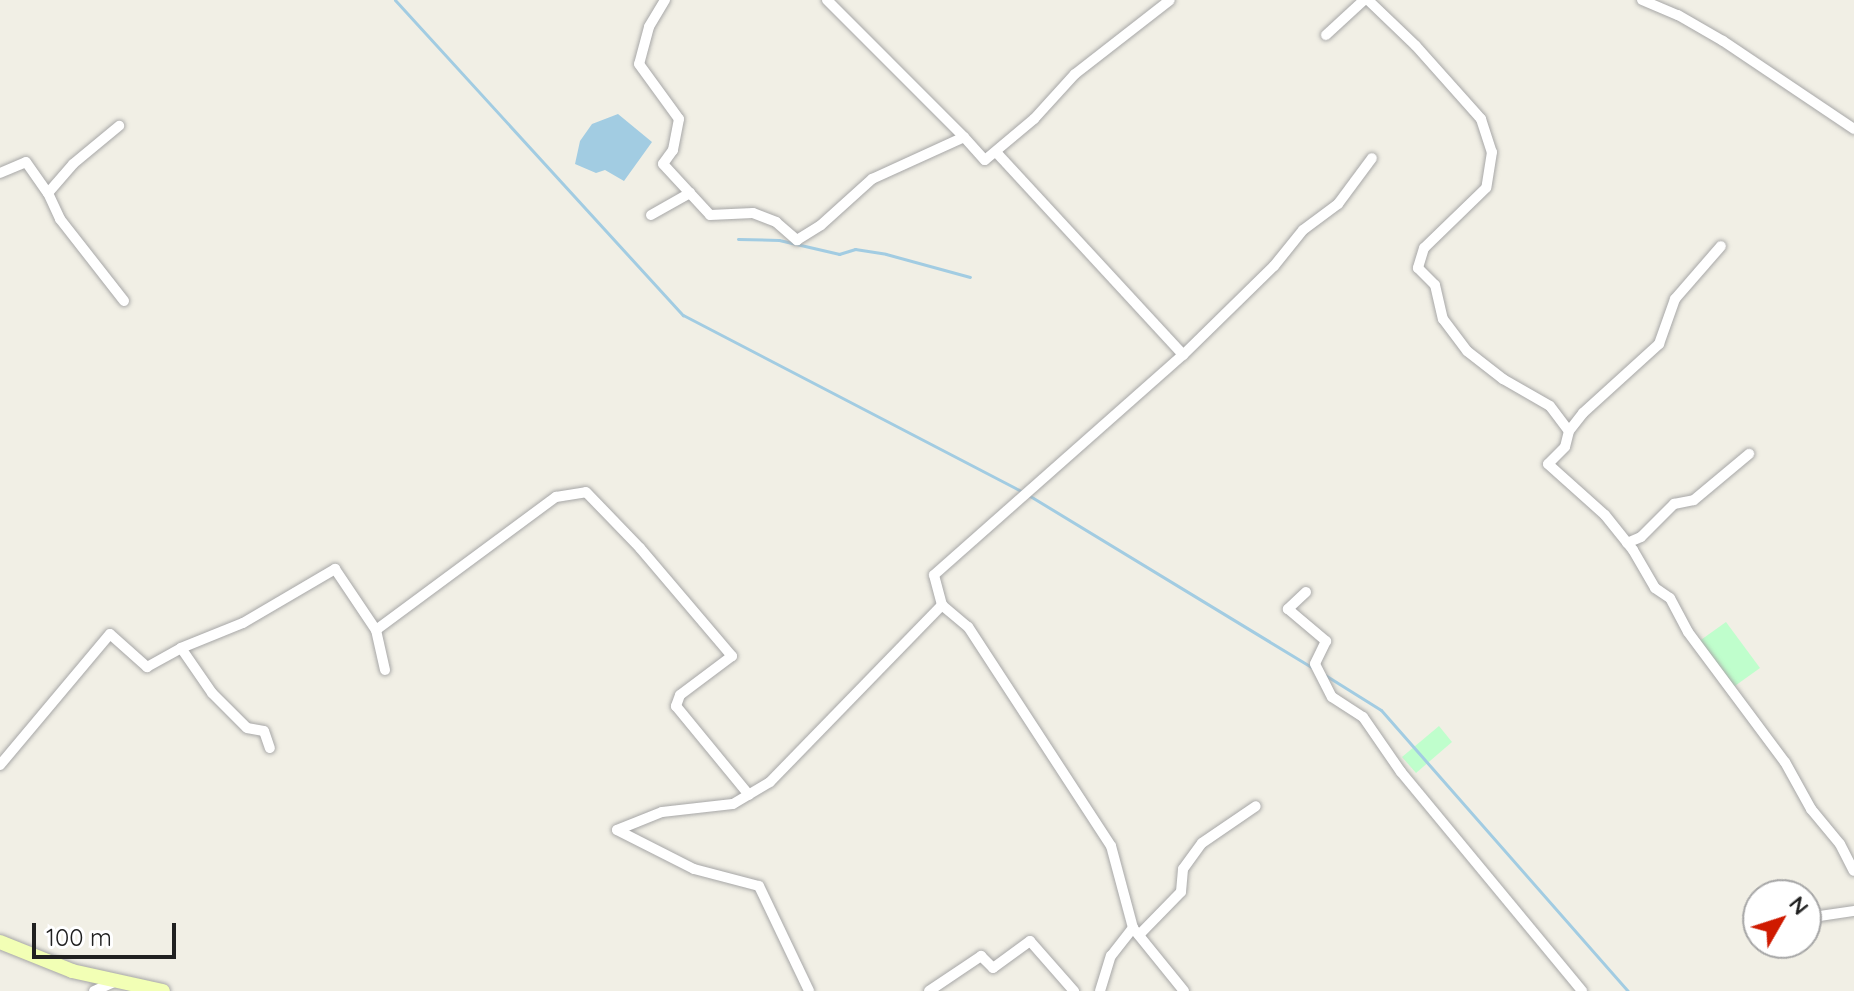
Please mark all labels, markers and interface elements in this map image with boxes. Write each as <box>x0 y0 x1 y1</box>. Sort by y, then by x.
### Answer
north arrow <box>1742 879 1822 959</box>
text: N <box>1783 890 1815 920</box>
scale bar <box>36 907 180 957</box>
text: 100 m <box>46 922 112 952</box>

